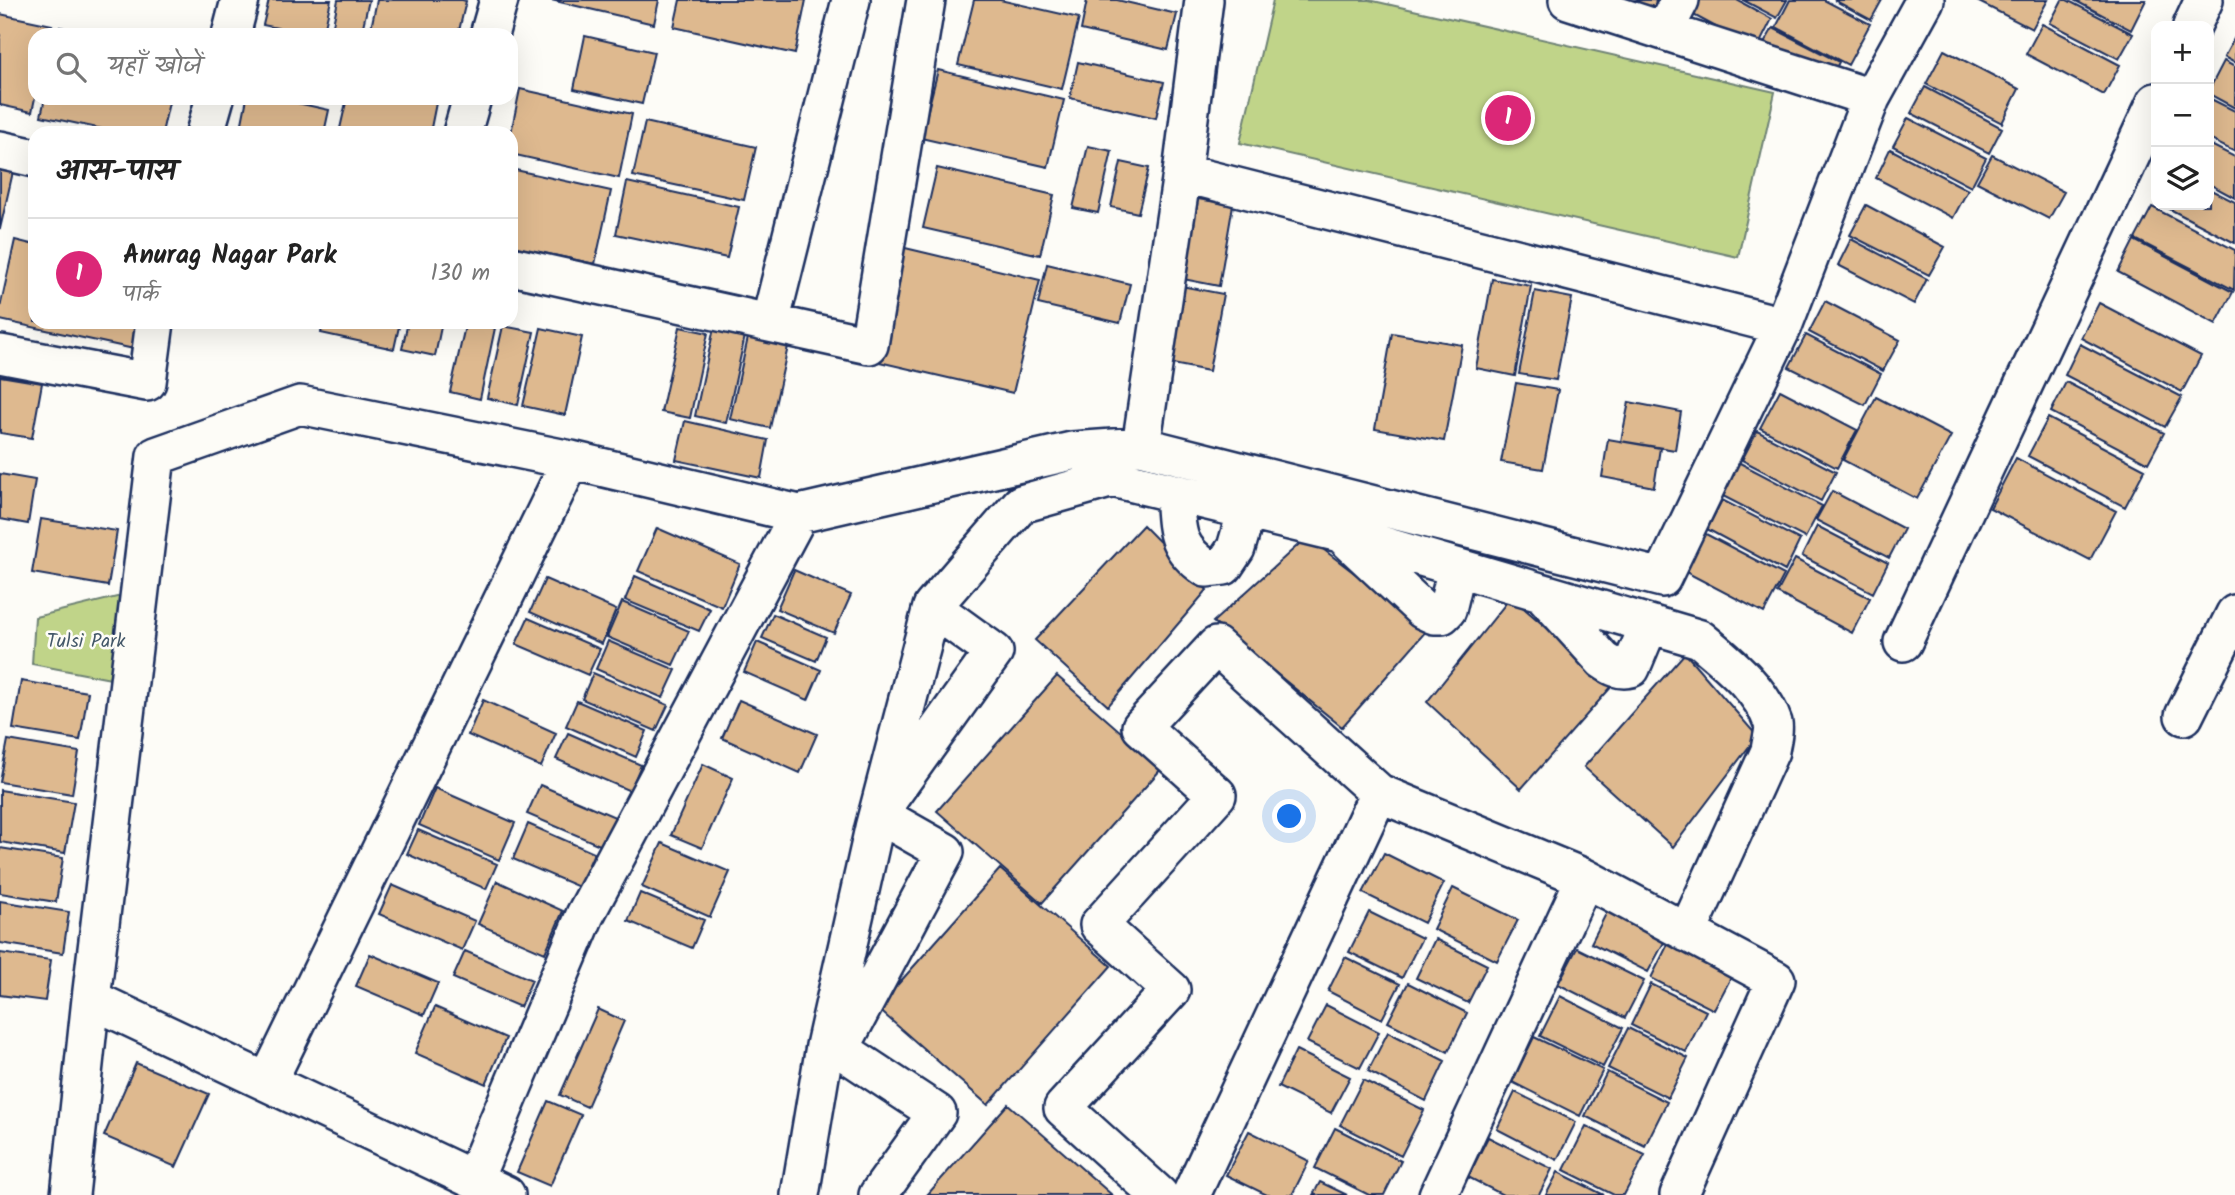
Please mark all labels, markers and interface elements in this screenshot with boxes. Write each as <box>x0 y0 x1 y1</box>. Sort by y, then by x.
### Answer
map controls <box>2151 21 2214 210</box>
button: + <box>2151 21 2214 84</box>
search box <box>28 28 518 105</box>
text: यहाँ खोजें <box>108 46 202 88</box>
icon: search <box>52 48 90 86</box>
button: − <box>2151 84 2214 147</box>
pin: 1 <box>1485 92 1531 144</box>
button: layers <box>2151 147 2214 210</box>
text: आस-पास <box>56 148 177 196</box>
text: Anurag Nagar Park <box>123 235 336 277</box>
text: 1 <box>76 256 82 292</box>
text: 130 m <box>431 256 490 292</box>
text: पार्क <box>123 277 159 313</box>
park label: Tulsi Park <box>47 627 125 657</box>
your location <box>1272 799 1306 833</box>

